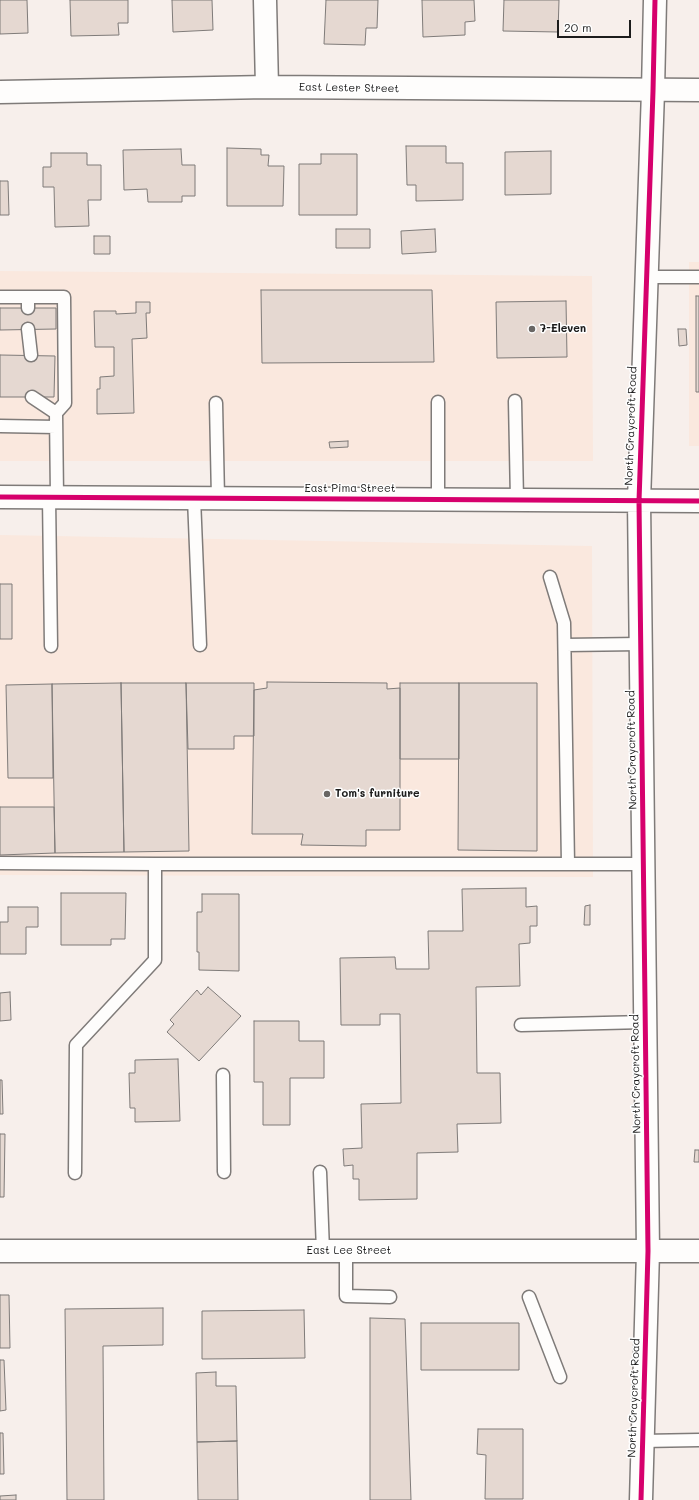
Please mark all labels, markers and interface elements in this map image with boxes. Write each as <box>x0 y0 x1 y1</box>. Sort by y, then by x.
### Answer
scale bar <box>559 12 633 38</box>
text: 20 m <box>564 19 592 35</box>
street label: East Lester Street <box>299 81 399 95</box>
place label: 7-Eleven <box>540 322 586 336</box>
marker: 7-Eleven <box>527 324 537 334</box>
street label: North Craycroft Road <box>622 366 640 486</box>
street label: East Pima Street <box>304 482 396 496</box>
street label: North Craycroft Road <box>624 690 640 810</box>
place label: Tom's furniture <box>335 787 420 801</box>
marker: Tom's furniture <box>322 789 332 799</box>
street label: North Craycroft Road <box>628 1014 644 1134</box>
street label: East Lee Street <box>307 1244 391 1258</box>
street label: North Craycroft Road <box>625 1338 643 1458</box>

